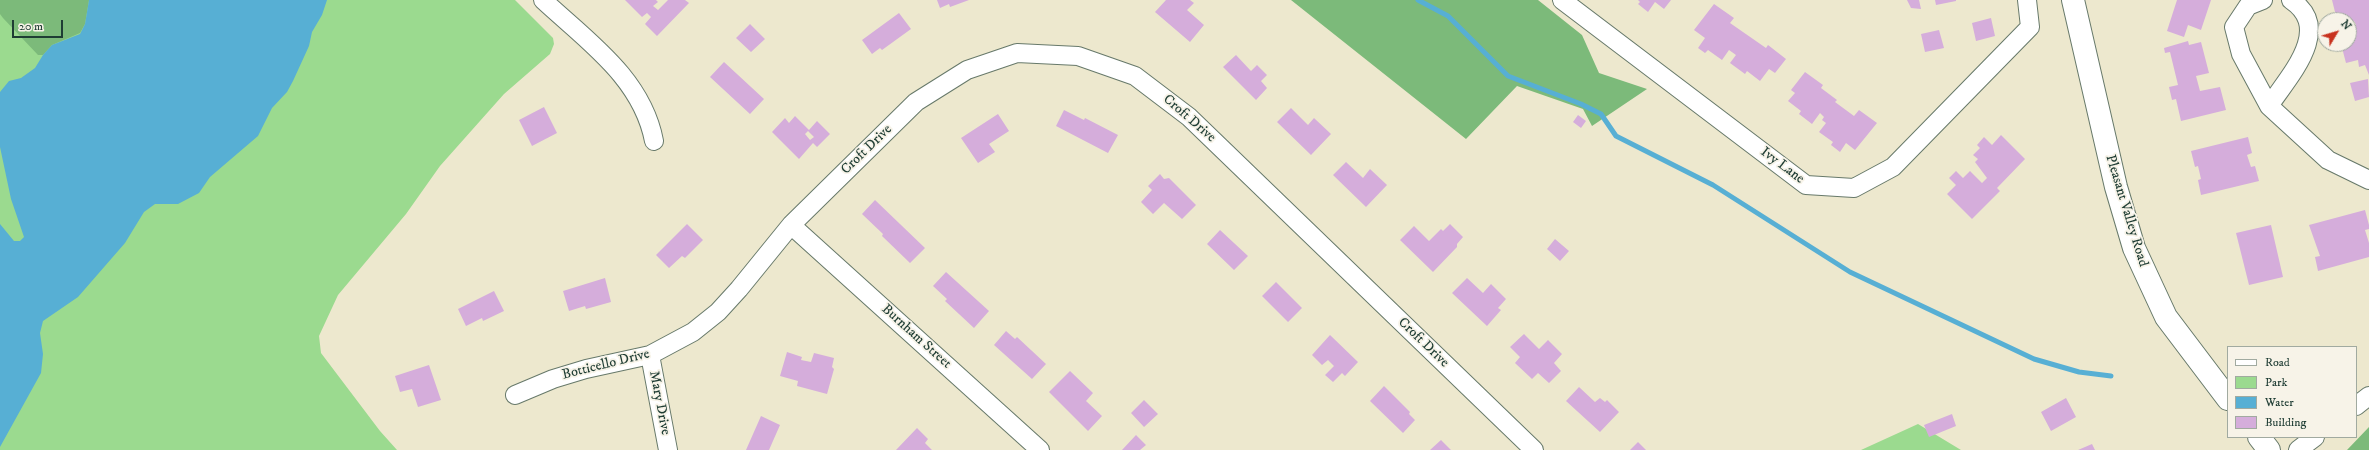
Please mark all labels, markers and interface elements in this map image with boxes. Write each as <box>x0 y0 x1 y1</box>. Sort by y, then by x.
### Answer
scale bar <box>14 12 65 38</box>
north arrow <box>2317 12 2357 52</box>
text: N <box>2337 17 2354 33</box>
text: 20 m <box>19 19 43 34</box>
street label: Croft Drive <box>1159 92 1219 146</box>
street label: Croft Drive <box>838 122 896 178</box>
street label: Ivy Lane <box>1757 144 1807 188</box>
street label: Pleasant Valley Road <box>2101 153 2151 269</box>
street label: Burnham Street <box>878 301 954 373</box>
street label: Croft Drive <box>1394 315 1452 371</box>
street label: Botticello Drive <box>561 346 651 384</box>
legend <box>2227 346 2357 438</box>
text: Road <box>2265 355 2290 370</box>
street label: Mary Drive <box>645 370 673 436</box>
text: Park <box>2265 375 2287 390</box>
text: Water <box>2265 395 2294 410</box>
text: Building <box>2265 415 2306 430</box>

